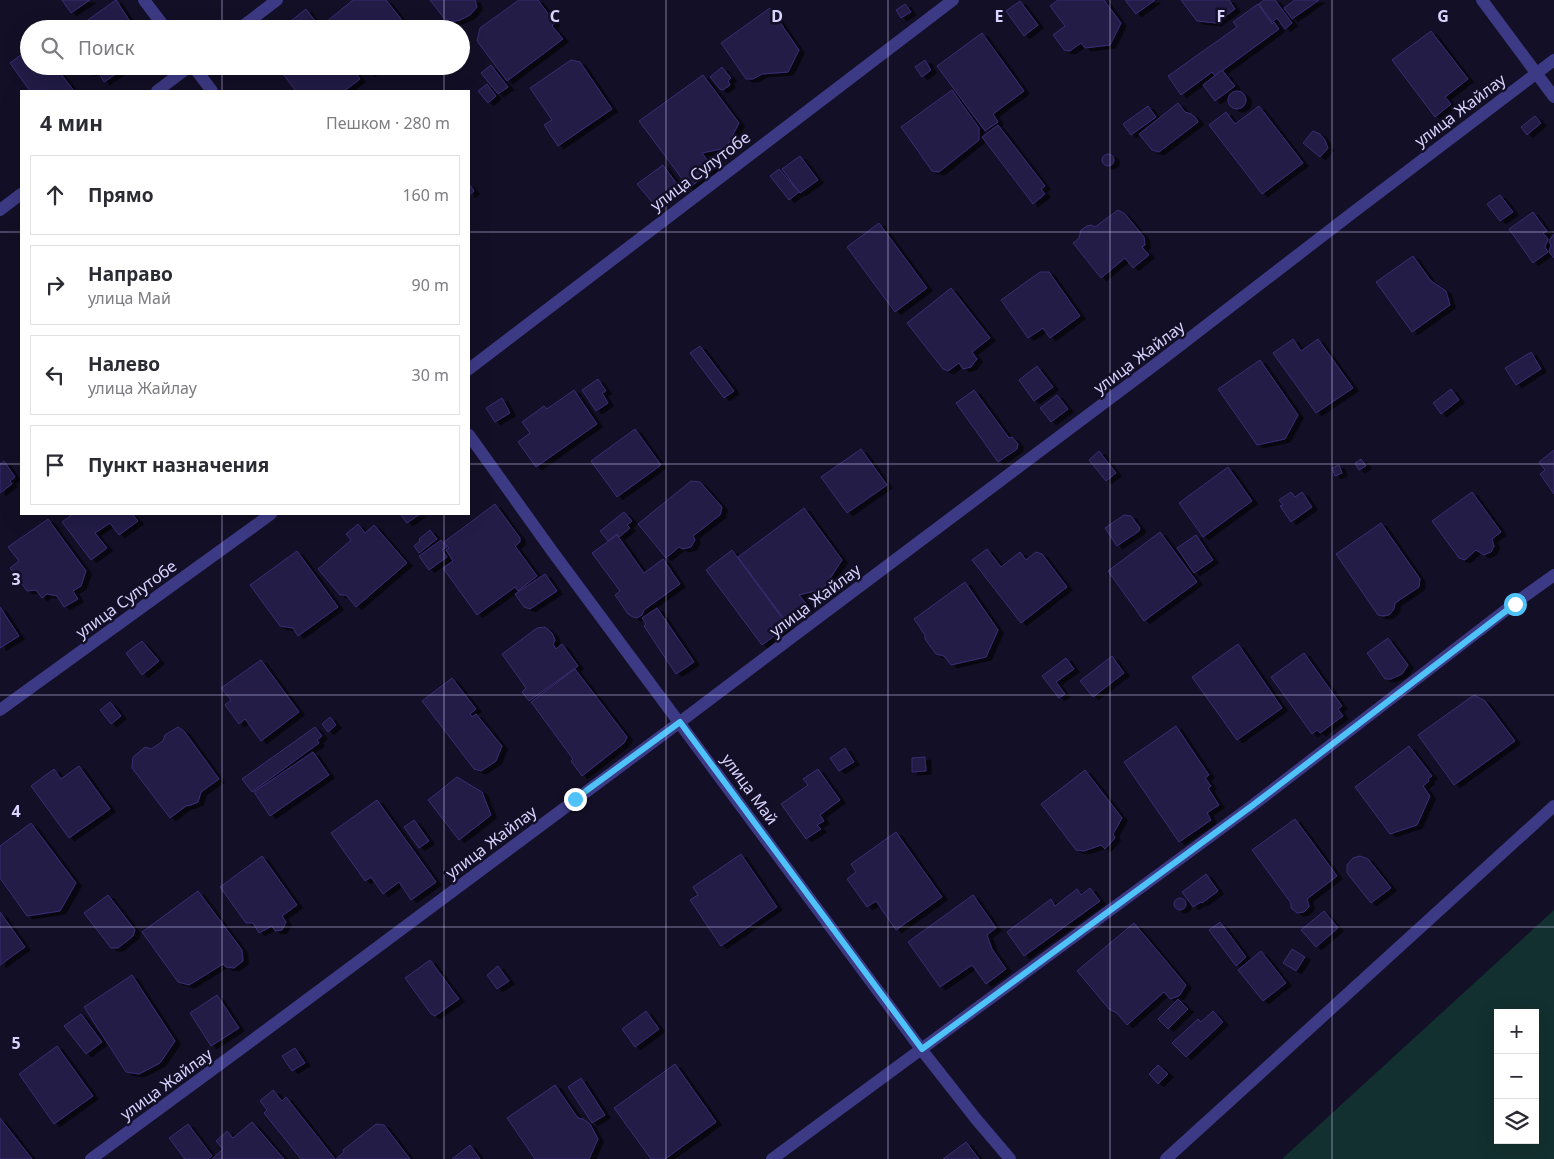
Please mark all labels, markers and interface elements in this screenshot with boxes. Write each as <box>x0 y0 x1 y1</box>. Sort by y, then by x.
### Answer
text: C <box>550 5 560 27</box>
text: D <box>771 5 783 27</box>
text: E <box>995 5 1004 27</box>
text: F <box>1217 5 1225 27</box>
text: G <box>1437 5 1449 27</box>
search box <box>20 20 470 75</box>
icon: search <box>38 34 66 62</box>
text: Поиск <box>78 35 134 61</box>
street label: улица Жайлау <box>1410 68 1511 152</box>
text: 4 мин <box>40 109 103 137</box>
text: Пешком · 280 m <box>326 112 450 134</box>
street label: улица Сулутобе <box>646 126 755 216</box>
icon: ahead <box>41 181 69 209</box>
text: Прямо <box>88 182 154 208</box>
text: 160 m <box>402 184 449 206</box>
text: Направо <box>88 261 173 287</box>
icon: right <box>41 271 69 299</box>
text: 90 m <box>412 274 449 296</box>
text: улица Май <box>88 287 171 309</box>
street label: улица Жайлау <box>1089 315 1190 399</box>
text: Налево <box>88 351 160 377</box>
icon: left <box>41 361 69 389</box>
text: 30 m <box>412 364 449 386</box>
text: улица Жайлау <box>88 377 197 399</box>
icon: arrive <box>41 451 69 479</box>
text: Пункт назначения <box>88 452 269 478</box>
street label: улица Сулутобе <box>71 555 181 643</box>
street label: улица Жайлау <box>765 558 866 642</box>
text: 3 <box>11 568 21 590</box>
route start <box>1504 593 1527 616</box>
street label: улица Май <box>717 749 783 829</box>
route end <box>564 788 587 811</box>
text: 4 <box>11 800 21 822</box>
street label: улица Жайлау <box>441 800 542 884</box>
map controls <box>1494 1009 1539 1144</box>
button: + <box>1494 1009 1539 1054</box>
text: 5 <box>11 1032 21 1054</box>
street label: улица Жайлау <box>115 1043 217 1125</box>
button: − <box>1494 1054 1539 1099</box>
button: layers <box>1494 1099 1539 1144</box>

